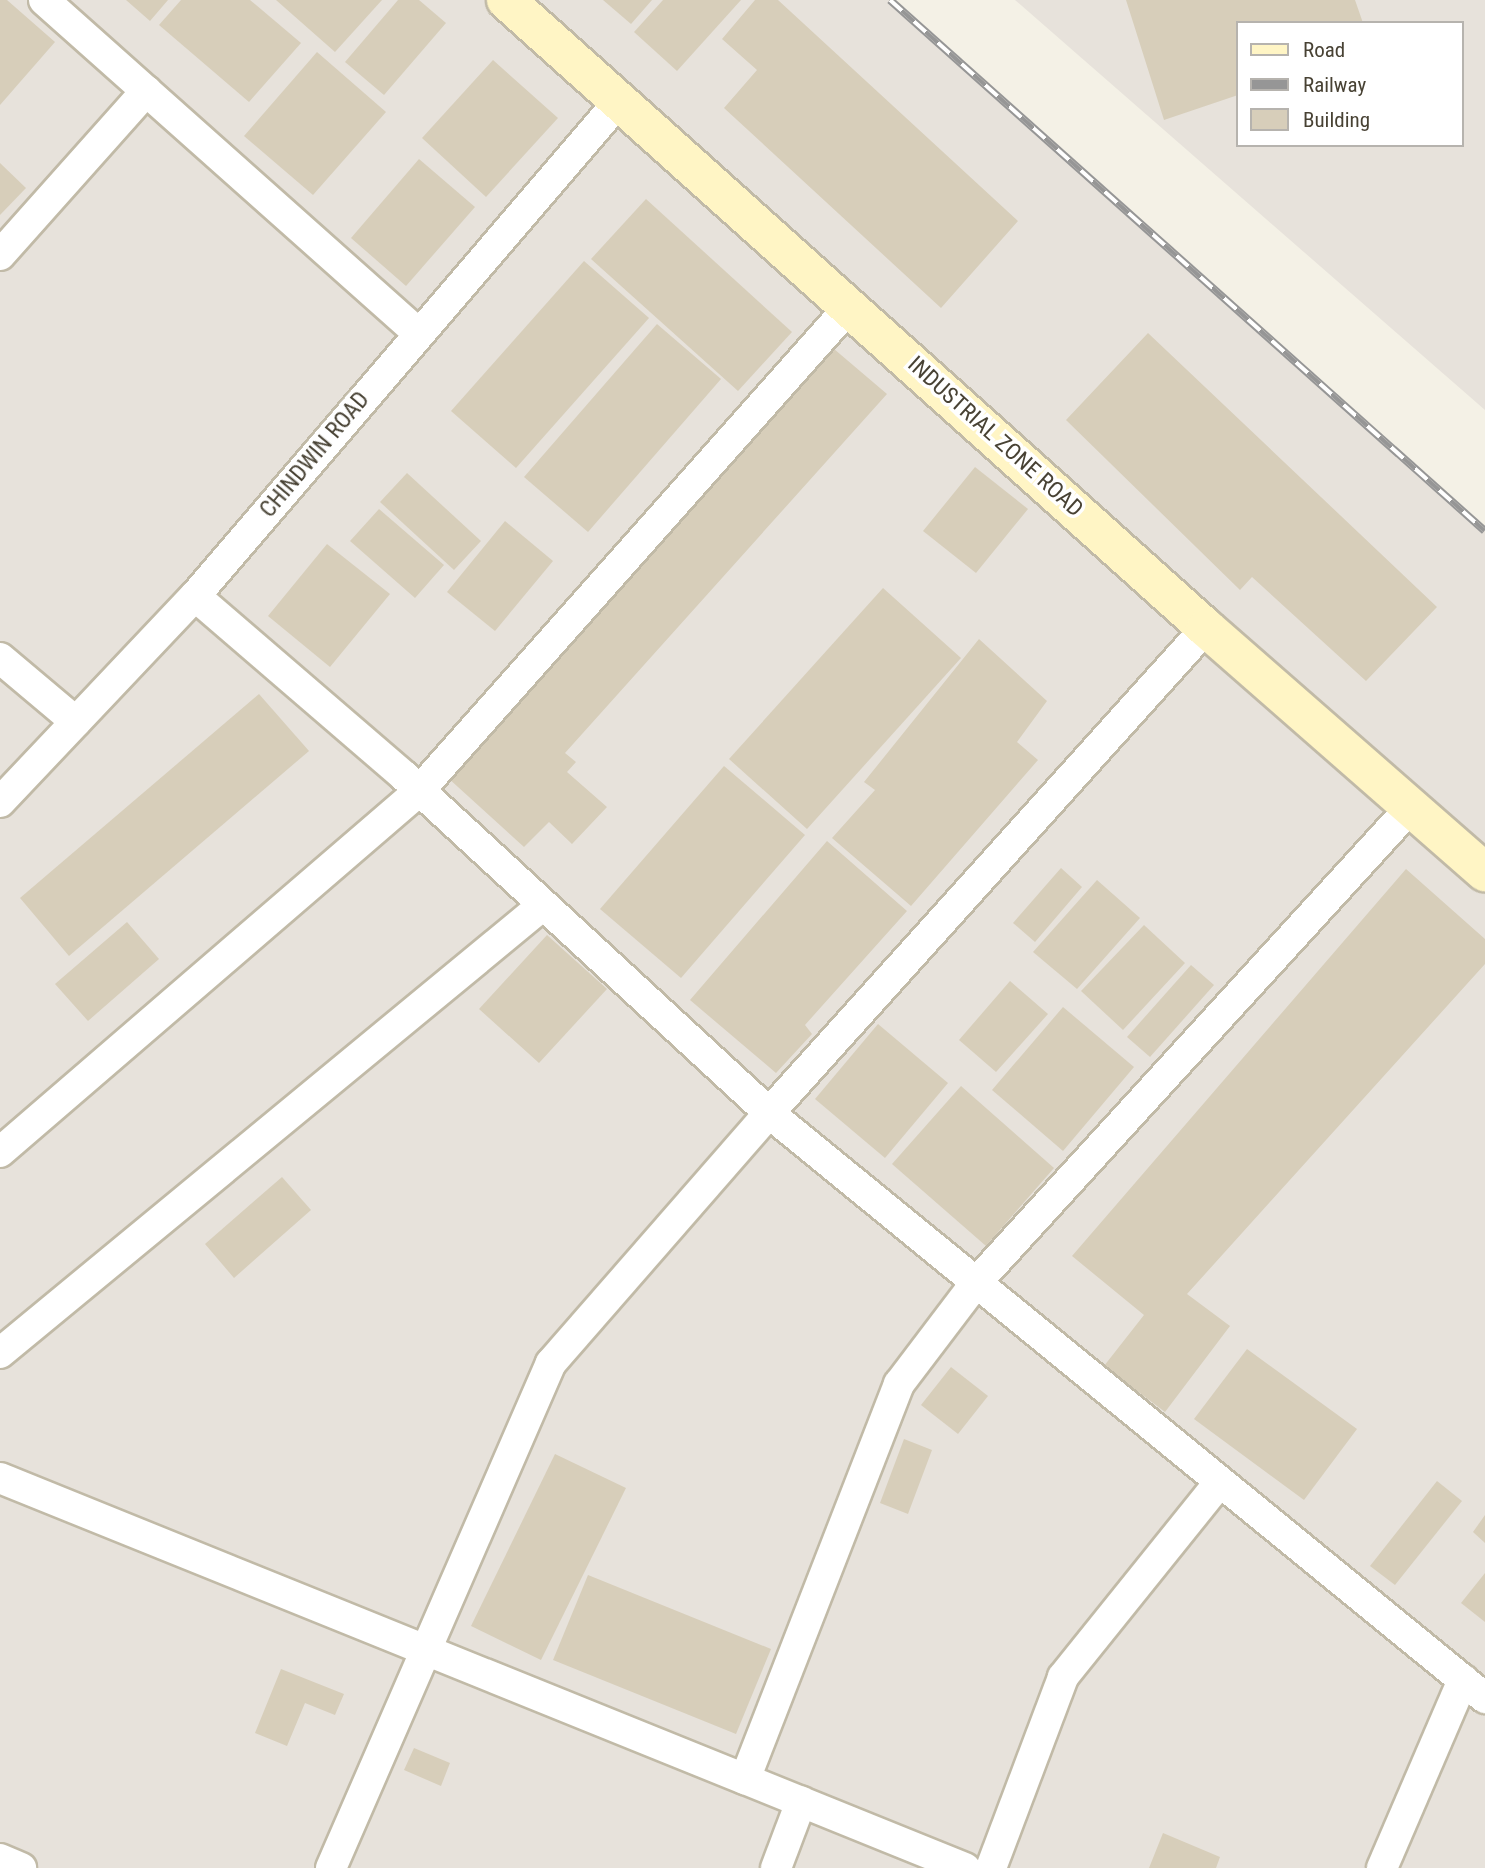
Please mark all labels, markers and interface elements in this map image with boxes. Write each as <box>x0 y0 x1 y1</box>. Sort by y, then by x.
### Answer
legend <box>1236 21 1464 147</box>
text: Road <box>1303 38 1345 62</box>
text: Railway <box>1303 73 1366 97</box>
text: Building <box>1303 108 1370 132</box>
street label: INDUSTRIAL ZONE ROAD <box>902 351 1088 523</box>
street label: CHINDWIN ROAD <box>254 387 376 523</box>

